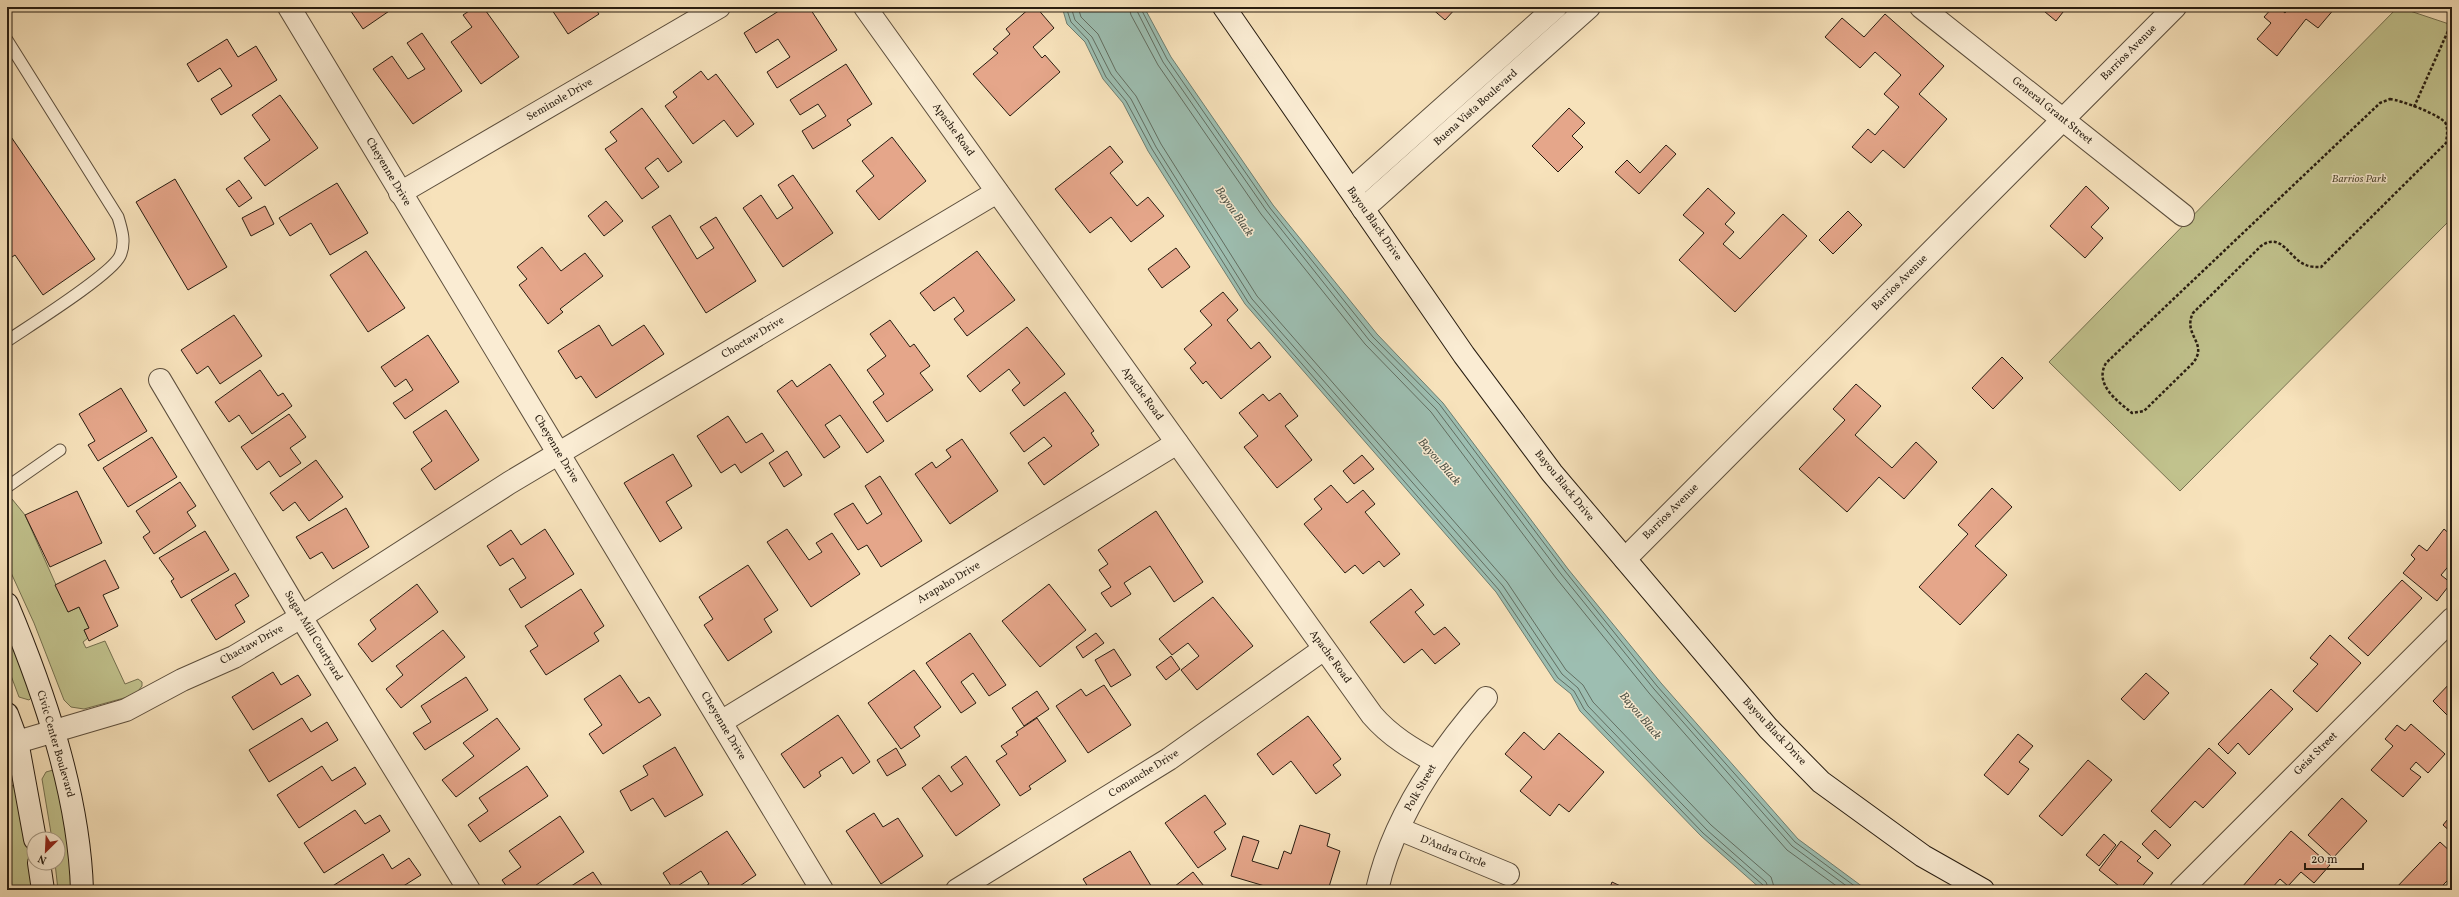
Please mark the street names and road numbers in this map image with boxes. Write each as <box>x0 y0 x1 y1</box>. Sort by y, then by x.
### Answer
street label: Barrios Avenue <box>2098 22 2160 84</box>
street label: Buena Vista Boulevard <box>1431 66 1521 150</box>
street label: General Grant Street <box>2008 74 2096 148</box>
street label: Seminole Drive <box>524 75 596 125</box>
street label: Apache Road <box>929 100 977 160</box>
street label: Cheyenne Drive <box>362 135 414 209</box>
street label: Bayou Black Drive <box>1343 184 1405 264</box>
street label: Barrios Avenue <box>1869 252 1931 314</box>
street label: Choctaw Drive <box>719 313 787 363</box>
street label: Apache Road <box>1118 364 1166 424</box>
street label: Cheyenne Drive <box>530 412 582 486</box>
street label: Bayou Black Drive <box>1531 447 1597 525</box>
street label: Barrios Avenue <box>1640 481 1702 543</box>
street label: Arapaho Drive <box>915 558 983 608</box>
street label: Sugar Mill Courtyard <box>280 588 346 684</box>
street label: Chactaw Drive <box>218 621 286 669</box>
street label: Apache Road <box>1306 627 1354 687</box>
street label: Civic Center Boulevard <box>33 689 77 799</box>
street label: Cheyenne Drive <box>697 689 749 763</box>
street label: Bayou Black Drive <box>1739 695 1809 769</box>
street label: Geist Street <box>2291 729 2341 779</box>
street label: Comanche Drive <box>1106 746 1182 802</box>
street label: Polk Street <box>1401 762 1441 814</box>
street label: D'Andra Circle <box>1418 832 1488 872</box>

